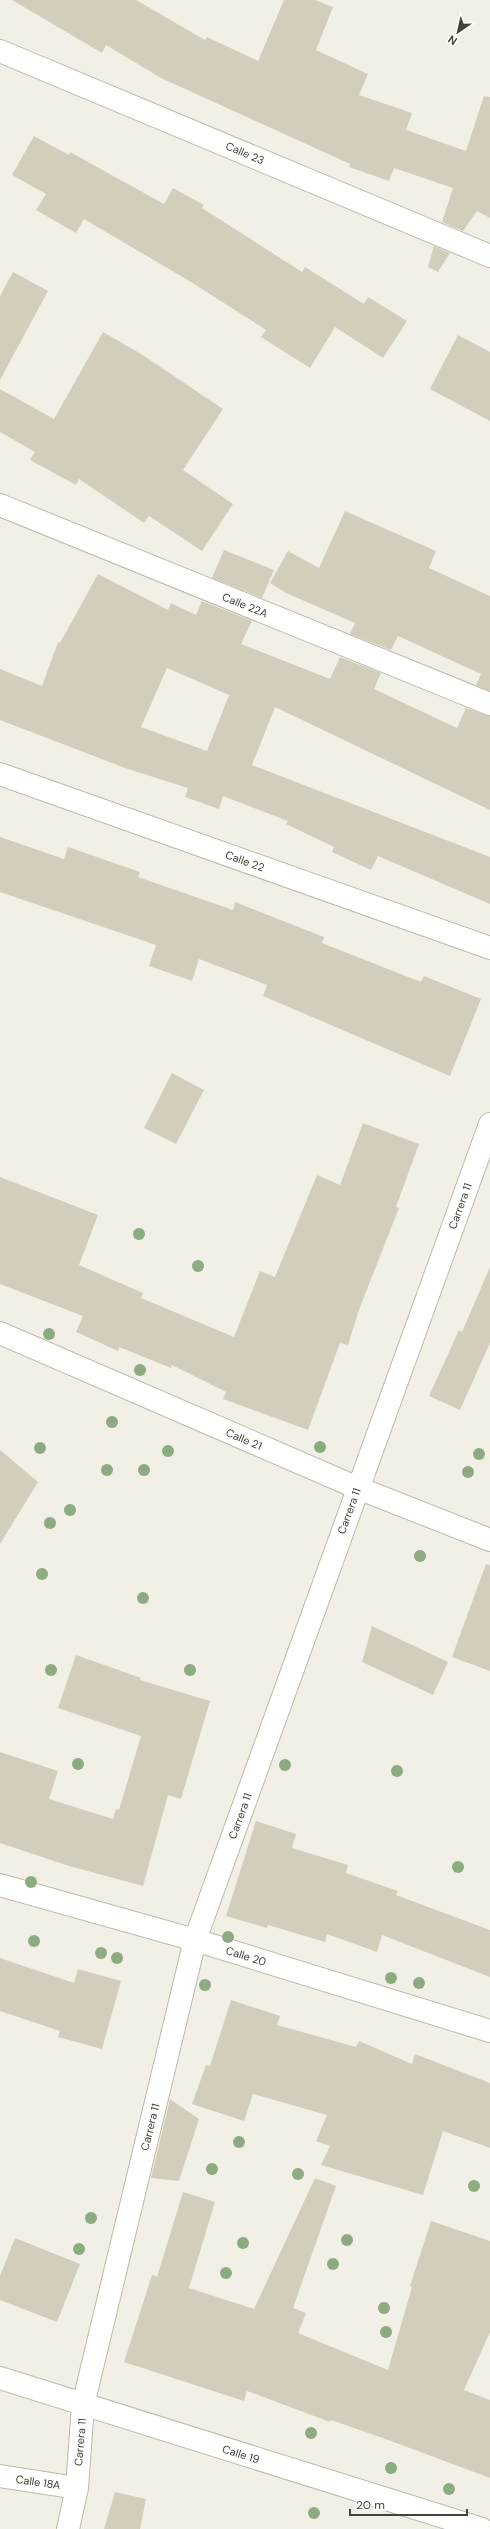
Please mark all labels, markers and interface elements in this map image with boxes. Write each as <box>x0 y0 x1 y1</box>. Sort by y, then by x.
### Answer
north arrow <box>438 12 478 52</box>
text: N <box>445 32 460 48</box>
street label: Calle 23 <box>223 139 267 167</box>
street label: Calle 22A <box>220 590 270 620</box>
street label: Calle 22 <box>224 847 266 875</box>
street label: Carrera 11 <box>445 1181 475 1231</box>
street label: Calle 21 <box>224 1425 264 1453</box>
street label: Carrera 11 <box>334 1486 364 1536</box>
street label: Carrera 11 <box>225 1791 255 1841</box>
street label: Calle 20 <box>224 1943 268 1969</box>
street label: Carrera 11 <box>137 2102 163 2152</box>
street label: Carrera 11 <box>71 2418 89 2466</box>
street label: Calle 19 <box>221 2442 261 2466</box>
street label: Calle 18A <box>15 2472 61 2492</box>
scale bar <box>350 2491 467 2517</box>
text: 20 m <box>356 2497 385 2513</box>

